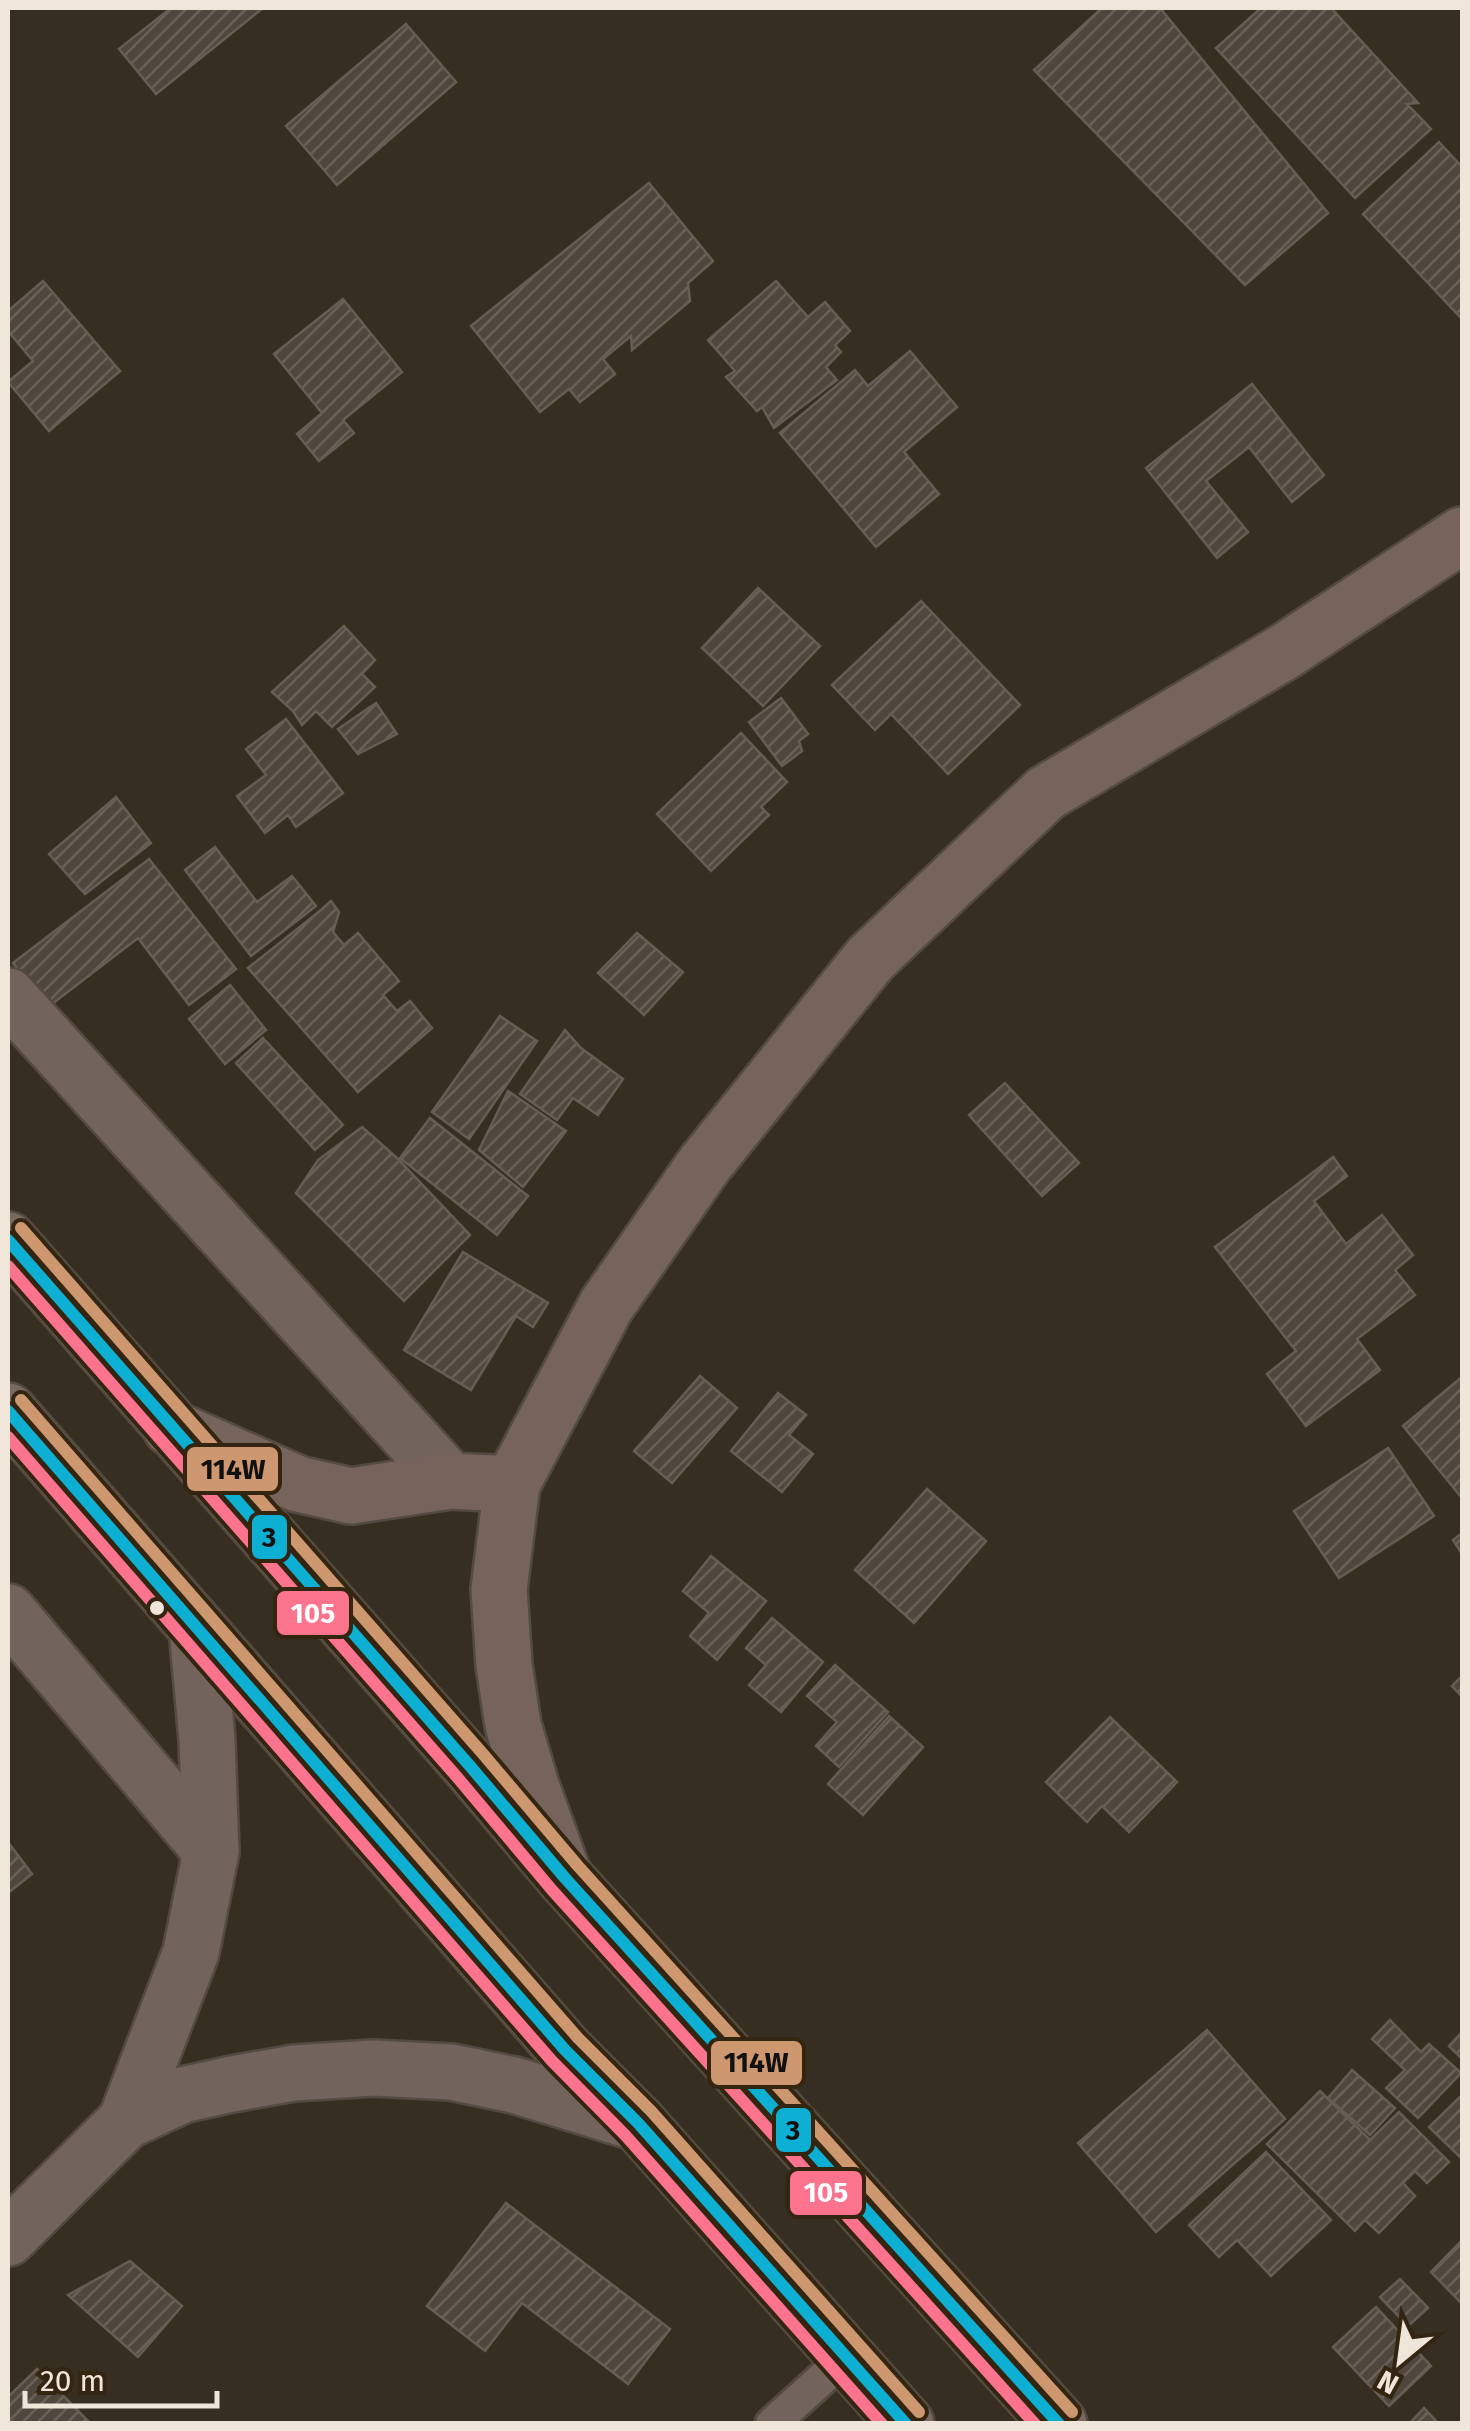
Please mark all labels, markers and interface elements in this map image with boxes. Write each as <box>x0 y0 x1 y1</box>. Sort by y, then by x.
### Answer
line badge: 114W <box>185 1445 280 1493</box>
text: 114W <box>201 1453 266 1486</box>
line badge: 3 <box>250 1513 289 1561</box>
text: 3 <box>261 1521 276 1554</box>
line badge: 105 <box>275 1589 351 1637</box>
text: 105 <box>291 1597 335 1630</box>
unlabelled marker <box>147 1598 167 1618</box>
line badge: 114W <box>709 2039 804 2087</box>
text: 114W <box>724 2046 789 2079</box>
line badge: 3 <box>774 2106 813 2154</box>
text: 3 <box>785 2114 800 2147</box>
line badge: 105 <box>788 2169 864 2217</box>
text: 105 <box>804 2176 848 2209</box>
north arrow <box>1350 2311 1450 2411</box>
scale bar <box>25 2346 218 2408</box>
text: 20 m <box>40 2363 105 2399</box>
text: N <box>1372 2363 1404 2401</box>

